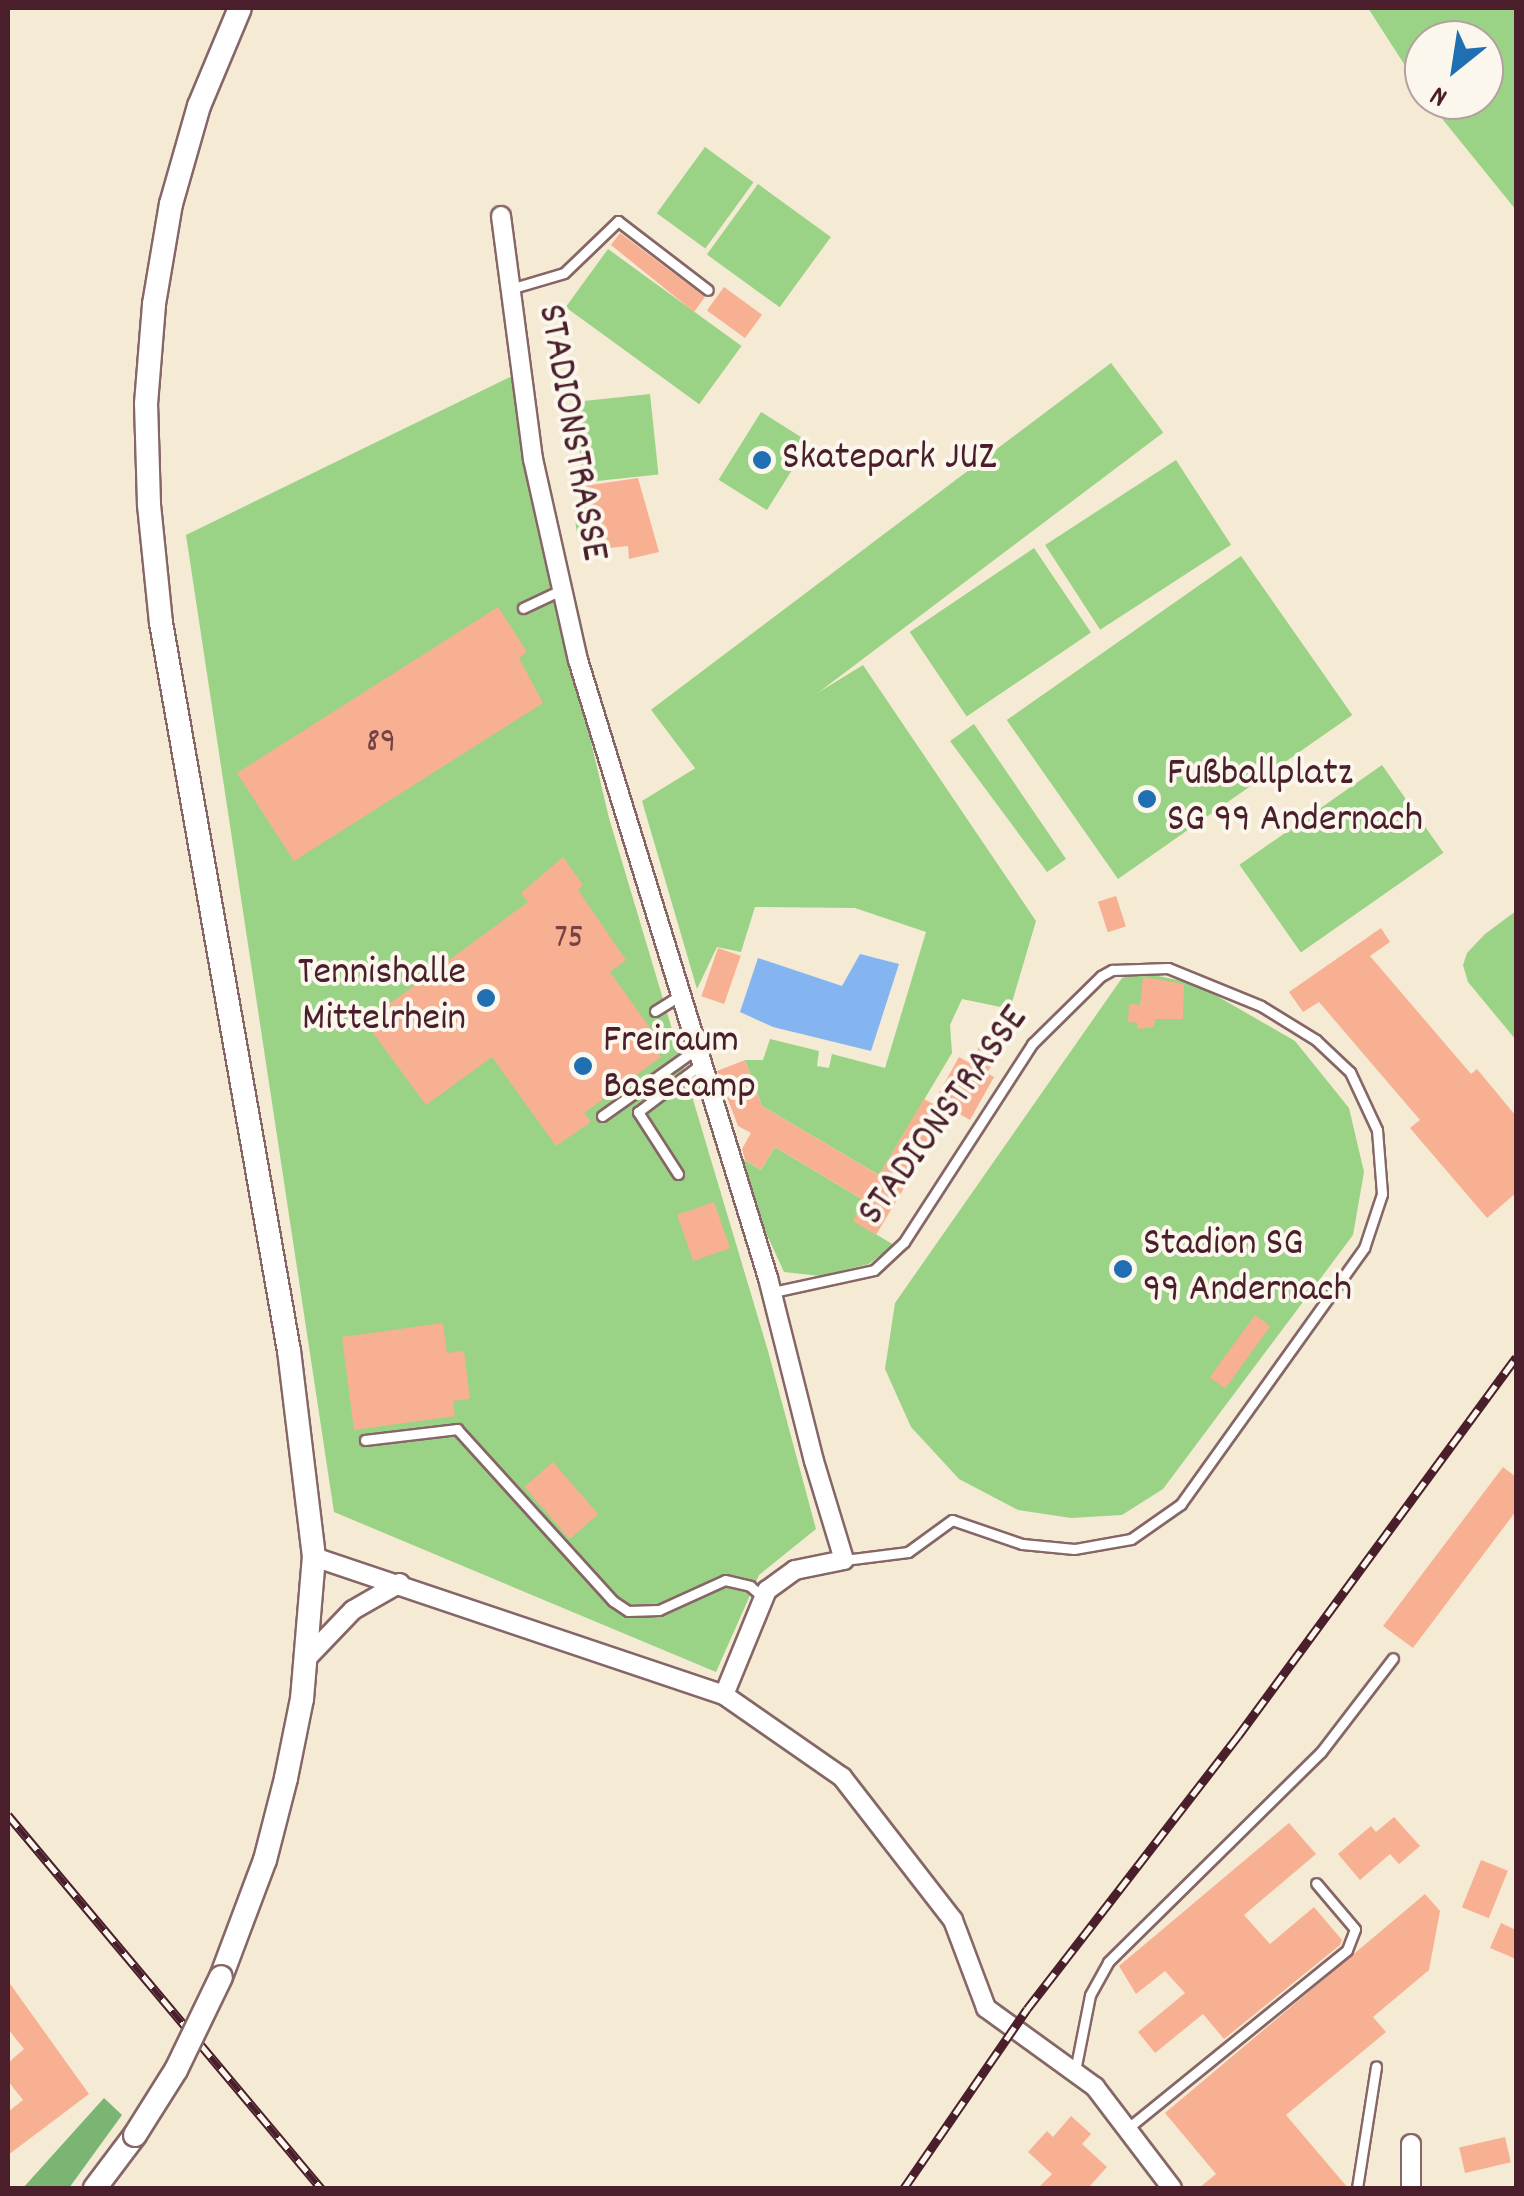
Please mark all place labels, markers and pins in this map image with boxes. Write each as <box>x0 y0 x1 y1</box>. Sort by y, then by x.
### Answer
place label: Skatepark JUZ <box>782 436 996 484</box>
marker: Skatepark JUZ <box>751 449 773 471</box>
place label: Fußballplatz SG 99 Andernach <box>1167 752 1423 846</box>
marker: Fußballplatz SG 99 Andernach <box>1136 788 1158 810</box>
place label: Tennishalle Mittelrhein <box>298 951 466 1045</box>
marker: Tennishalle Mittelrhein <box>475 987 497 1009</box>
place label: Freiraum Basecamp <box>603 1019 756 1113</box>
marker: Freiraum Basecamp <box>572 1055 594 1077</box>
place label: Stadion SG 99 Andernach <box>1143 1222 1352 1316</box>
marker: Stadion SG 99 Andernach <box>1112 1258 1134 1280</box>

